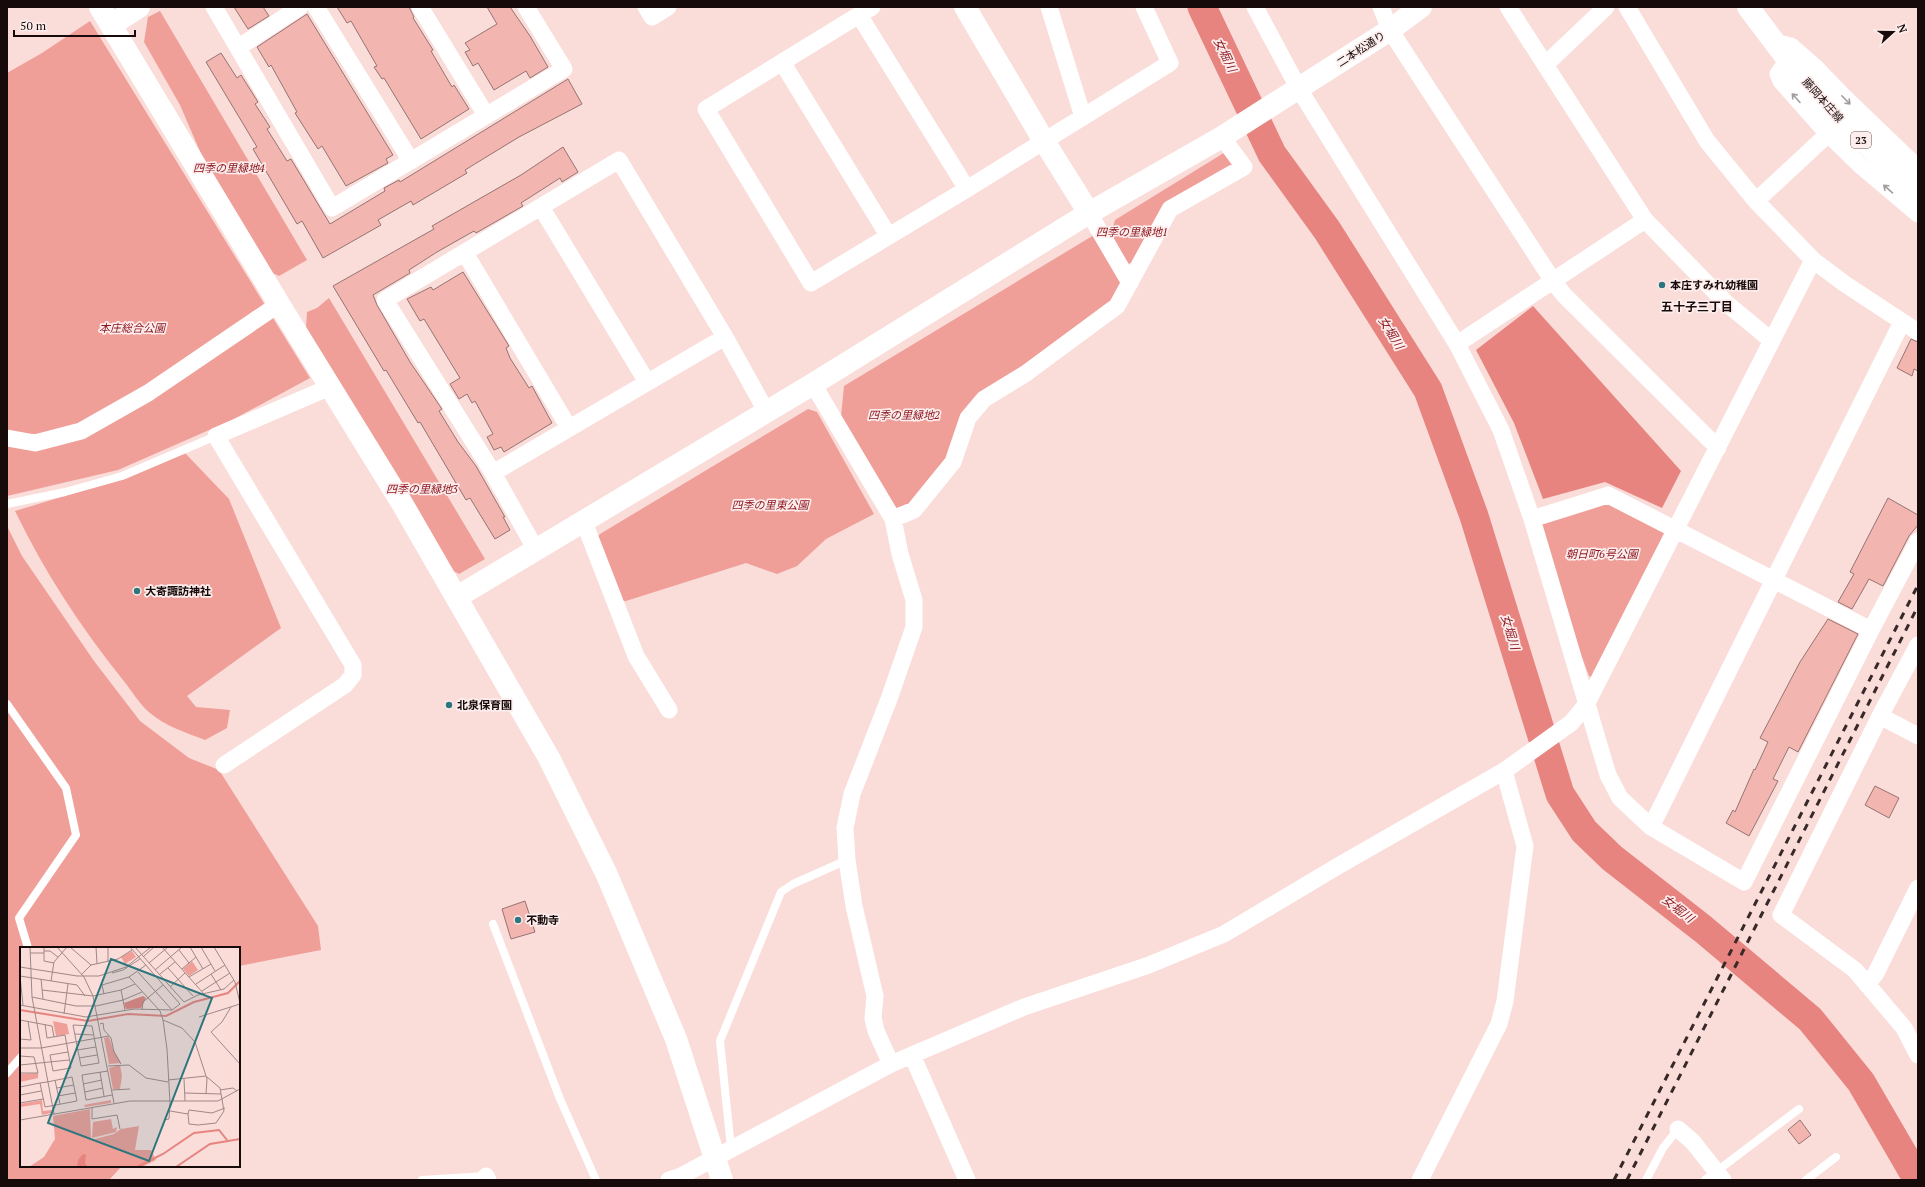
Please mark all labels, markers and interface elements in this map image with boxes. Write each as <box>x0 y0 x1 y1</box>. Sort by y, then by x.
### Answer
scale bar <box>14 12 135 38</box>
north arrow <box>1873 12 1913 52</box>
text: 50 m <box>20 18 47 33</box>
text: N <box>1894 22 1911 35</box>
street label: 二本松通り <box>1334 28 1388 70</box>
water label: 女堀川 <box>1211 35 1241 76</box>
street label: 藤岡本庄線 <box>1799 75 1847 125</box>
one-way arrow <box>1791 93 1801 103</box>
one-way arrow <box>1841 95 1851 105</box>
road number: 23 <box>1851 132 1871 148</box>
park label: 四季の里緑地4 <box>193 161 265 175</box>
one-way arrow <box>1883 185 1893 194</box>
park label: 四季の里緑地1 <box>1096 225 1168 239</box>
place label: 本庄すみれ幼稚園 <box>1670 278 1758 292</box>
marker: 本庄すみれ幼稚園 <box>1657 280 1667 290</box>
district label: 五十子三丁目 <box>1661 299 1733 314</box>
water label: 女堀川 <box>1376 313 1408 354</box>
park label: 本庄総合公園 <box>99 321 167 335</box>
park label: 四季の里緑地2 <box>868 408 940 422</box>
park label: 四季の里緑地3 <box>386 482 458 496</box>
park label: 四季の里東公園 <box>732 498 810 512</box>
park label: 朝日町6号公園 <box>1566 547 1640 561</box>
place label: 大寄諏訪神社 <box>145 584 211 598</box>
marker: 大寄諏訪神社 <box>132 586 142 596</box>
water label: 女堀川 <box>1498 612 1523 653</box>
place label: 北泉保育園 <box>457 698 512 712</box>
marker: 北泉保育園 <box>444 700 454 710</box>
water label: 女堀川 <box>1660 892 1699 927</box>
place label: 不動寺 <box>526 913 559 927</box>
marker: 不動寺 <box>513 915 523 925</box>
inset map <box>20 947 240 1167</box>

